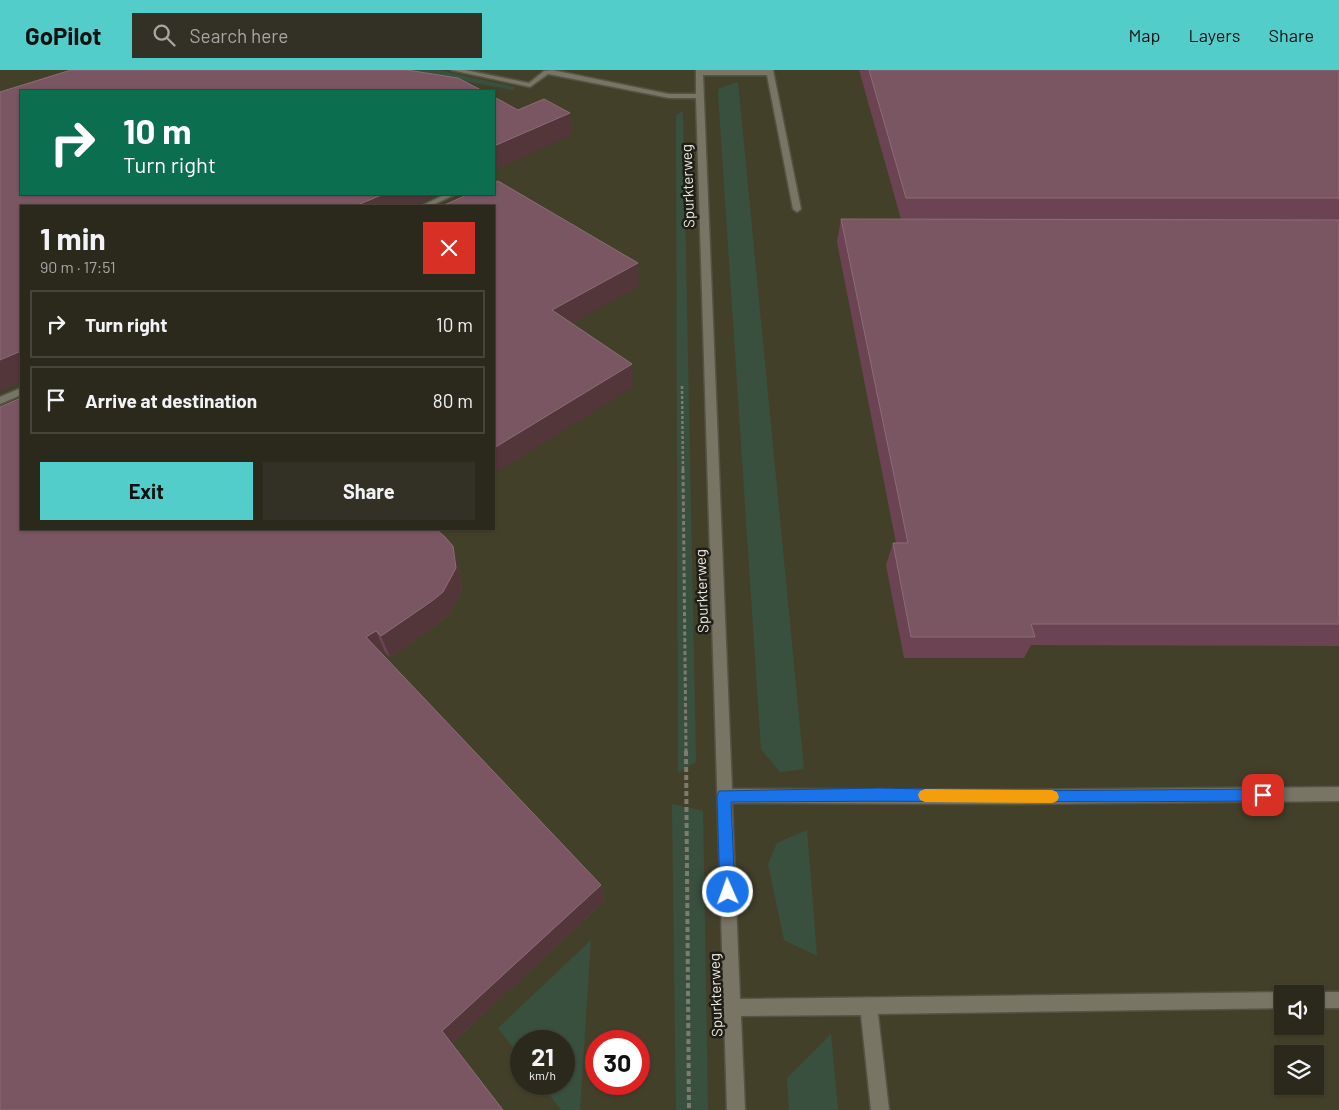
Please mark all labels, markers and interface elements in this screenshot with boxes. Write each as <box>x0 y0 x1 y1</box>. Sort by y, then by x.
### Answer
search box <box>132 13 482 58</box>
text: GoPilot <box>25 21 102 50</box>
icon: search <box>150 21 178 49</box>
text: Search here <box>190 24 288 47</box>
text: Map <box>1128 24 1160 46</box>
text: Layers <box>1188 24 1241 46</box>
text: Share <box>1269 24 1314 46</box>
text: 10 m <box>123 109 192 151</box>
icon: right <box>40 110 105 175</box>
street label: Spurkterweg <box>677 144 697 228</box>
text: Turn right <box>123 151 216 177</box>
text: 1 min <box>40 220 106 256</box>
button: close <box>423 222 475 274</box>
text: 90 m · 17:51 <box>40 257 116 276</box>
icon: right <box>42 310 70 338</box>
text: Turn right <box>85 313 167 336</box>
text: 10 m <box>436 313 473 336</box>
icon: arrive <box>42 386 70 414</box>
text: Arrive at destination <box>85 389 257 412</box>
text: 80 m <box>433 389 473 412</box>
button: Exit <box>40 462 253 520</box>
button: Share <box>263 462 475 520</box>
street label: Spurkterweg <box>691 549 711 633</box>
pin <box>1242 774 1284 816</box>
icon: arrive <box>1249 781 1277 809</box>
position arrow <box>701 865 753 917</box>
street label: Spurkterweg <box>705 953 725 1037</box>
map controls <box>1274 985 1324 1095</box>
button: sound <box>1274 985 1324 1035</box>
speed limit sign: 30 <box>585 1030 650 1095</box>
text: 21 <box>531 1041 554 1071</box>
button: layers <box>1274 1045 1324 1095</box>
text: km/h <box>529 1068 556 1082</box>

